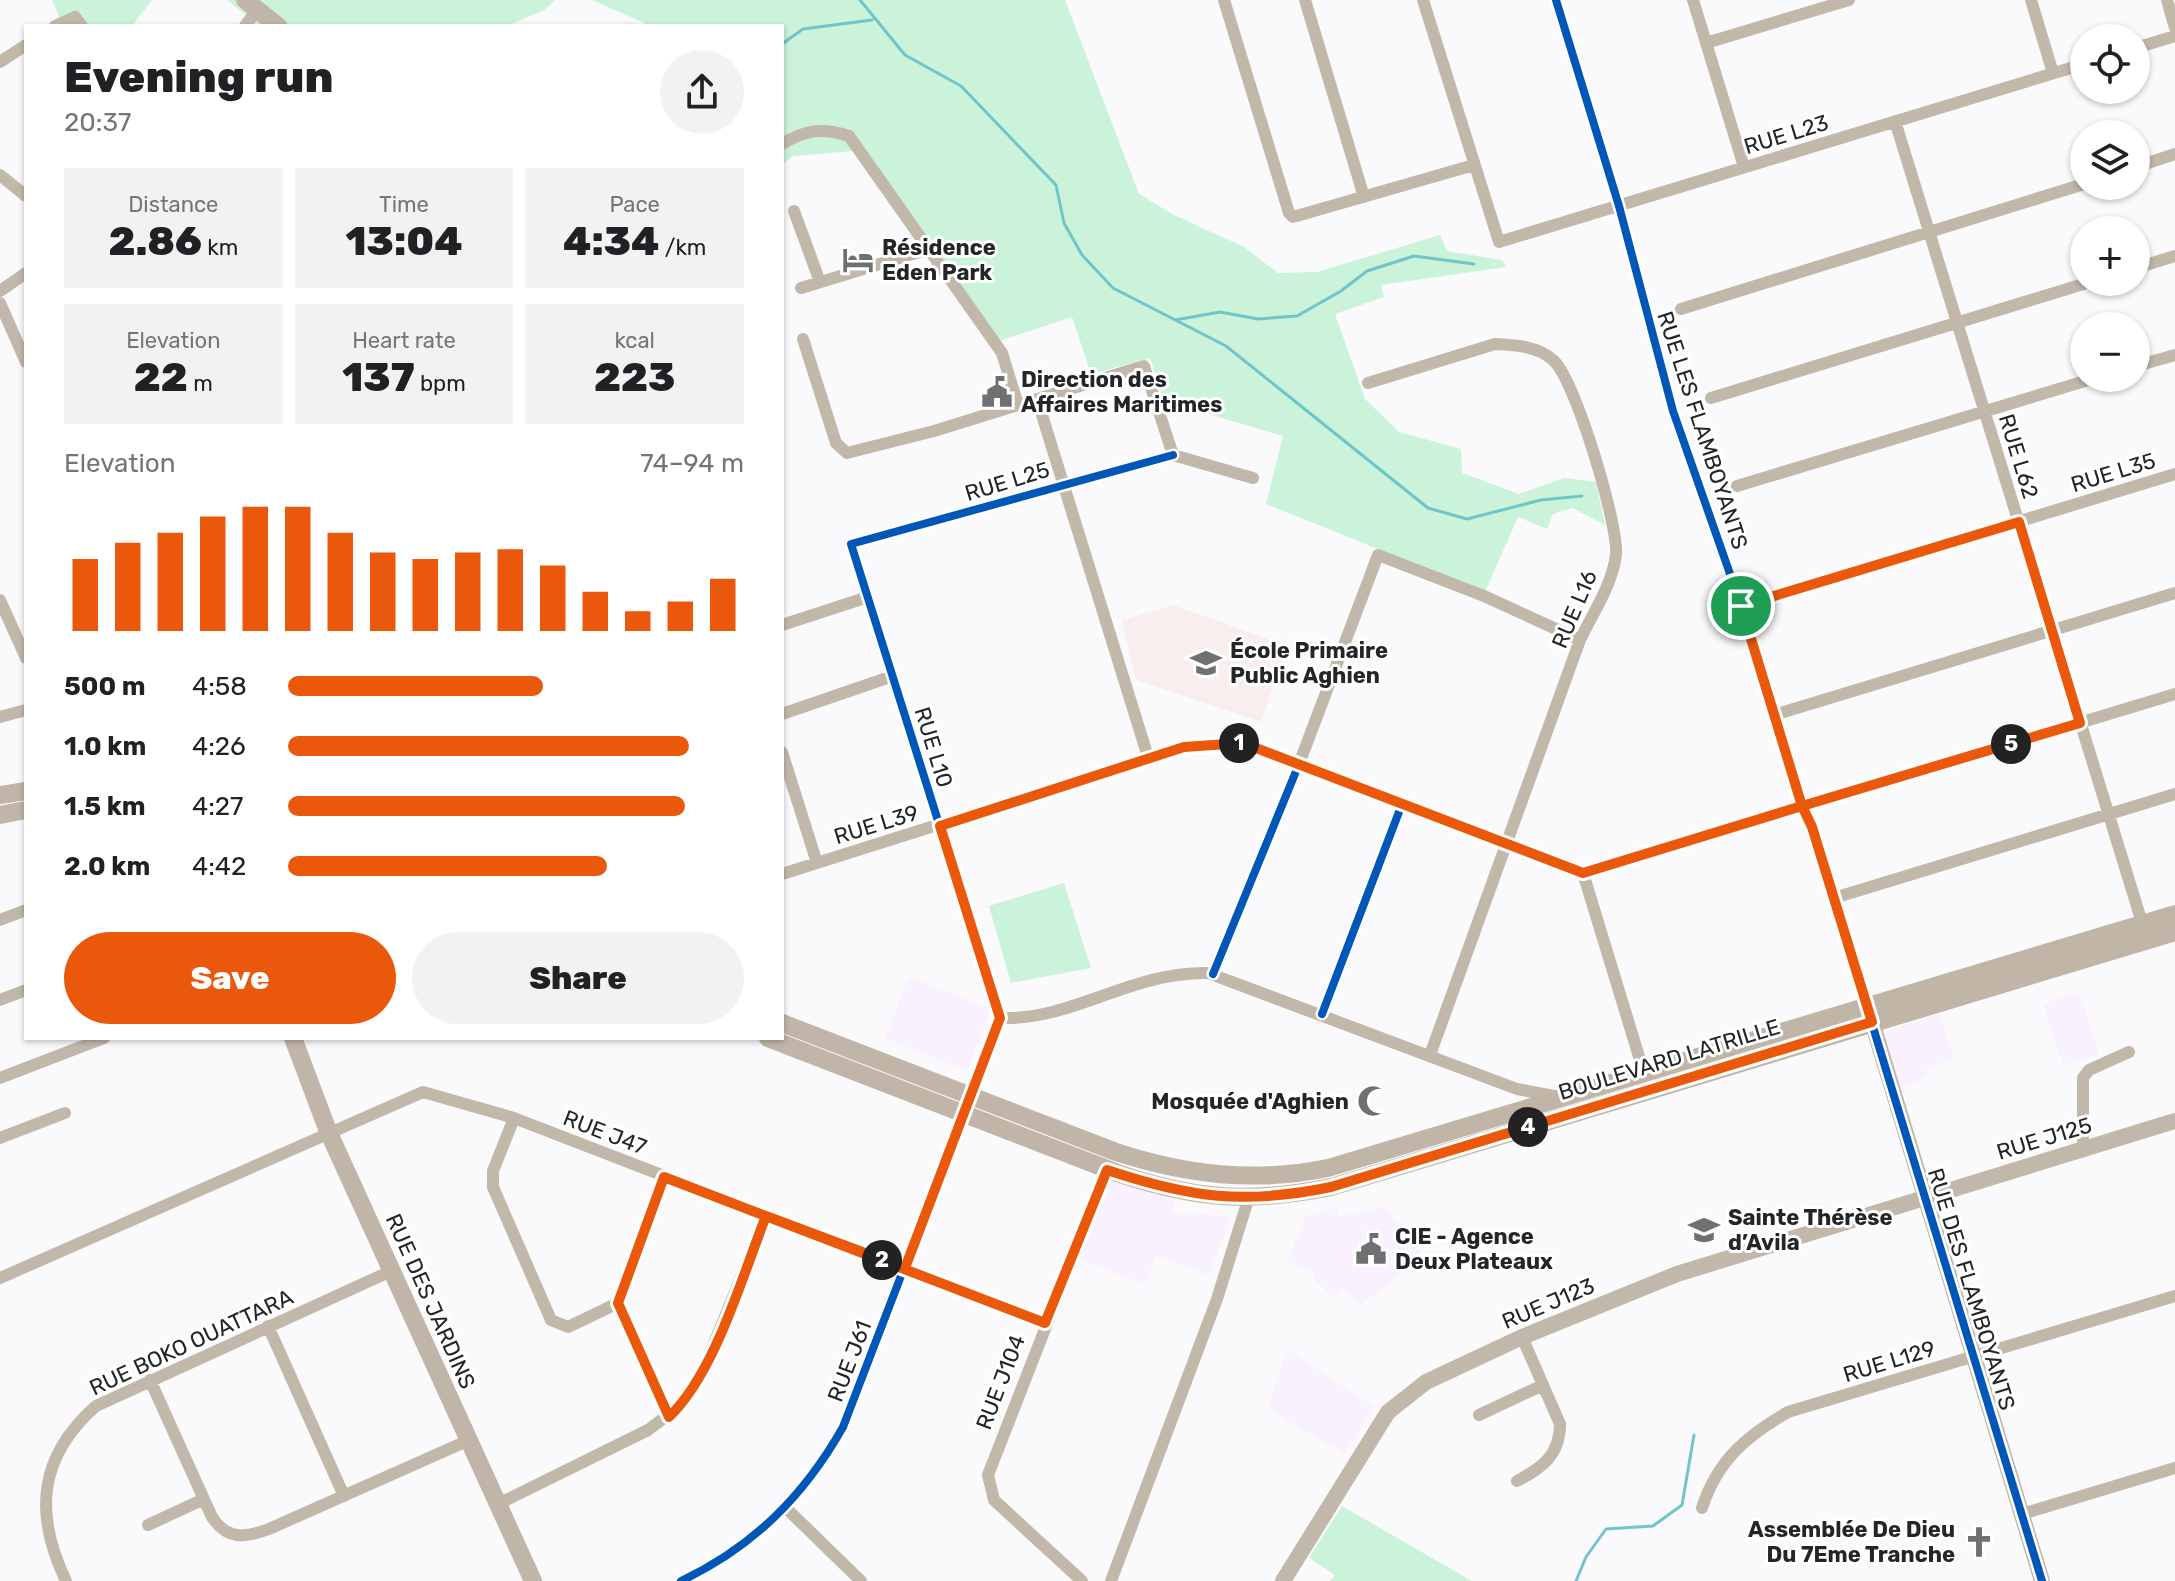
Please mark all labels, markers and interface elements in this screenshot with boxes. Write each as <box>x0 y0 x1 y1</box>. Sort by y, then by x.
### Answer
map controls <box>2070 24 2150 392</box>
button: locate <box>2070 24 2150 104</box>
button: share <box>660 50 744 134</box>
text: Evening run <box>64 51 333 103</box>
text: 20:37 <box>64 107 131 138</box>
street label: RUE L23 <box>1741 109 1832 160</box>
button: layers <box>2070 120 2150 200</box>
text: Distance <box>128 191 218 218</box>
text: Time <box>379 191 429 218</box>
text: Pace <box>609 191 660 218</box>
button: + <box>2070 216 2150 296</box>
text: 2.86 <box>108 218 202 265</box>
text: 13:04 <box>345 218 463 265</box>
text: 4:34 <box>563 218 659 265</box>
text: km <box>202 234 238 261</box>
text: /km <box>659 234 706 261</box>
place label: Résidence Eden Park <box>882 234 996 286</box>
hotel icon: Résidence Eden Park <box>841 243 875 277</box>
street label: RUE LES FLAMBOYANTS <box>1651 308 1754 553</box>
button: − <box>2070 312 2150 392</box>
text: Elevation <box>126 327 220 354</box>
text: Heart rate <box>352 327 456 354</box>
text: kcal <box>614 327 655 354</box>
text: 22 <box>134 354 188 401</box>
text: 137 <box>342 354 415 401</box>
text: 223 <box>594 354 675 401</box>
place label: Direction des Affaires Maritimes <box>1021 366 1222 418</box>
text: m <box>188 370 213 397</box>
text: bpm <box>415 370 466 397</box>
public building icon: Direction des Affaires Maritimes <box>980 375 1014 409</box>
street label: RUE L62 <box>1993 411 2044 502</box>
street label: RUE L35 <box>2067 447 2159 498</box>
text: Elevation <box>64 448 175 479</box>
text: 74–94 m <box>640 448 744 479</box>
street label: RUE L25 <box>962 456 1053 507</box>
street label: RUE L16 <box>1546 566 1603 652</box>
pin <box>1707 572 1775 640</box>
icon: arrive <box>1719 584 1763 628</box>
place label: École Primaire Public Aghien <box>1230 637 1388 689</box>
school or university icon: École Primaire Public Aghien <box>1189 646 1223 680</box>
text: 500 m <box>64 671 146 702</box>
text: 4:58 <box>192 671 247 702</box>
street label: RUE L10 <box>908 704 959 791</box>
pin: 1 <box>1219 723 1259 763</box>
pin: 5 <box>1991 724 2031 764</box>
text: 1 <box>1234 729 1244 756</box>
text: 5 <box>2004 730 2018 757</box>
text: 1.0 km <box>64 731 146 762</box>
text: 4:26 <box>192 731 246 762</box>
text: 1.5 km <box>64 791 146 822</box>
text: 4:27 <box>192 791 243 822</box>
street label: RUE L39 <box>830 799 922 850</box>
text: 2.0 km <box>64 851 150 882</box>
text: 4:42 <box>192 851 246 882</box>
button: Save <box>64 932 396 1024</box>
button: Share <box>412 932 744 1024</box>
street label: BOULEVARD LATRILLE <box>1555 1013 1783 1106</box>
mosque icon: Mosquée d'Aghien <box>1356 1084 1390 1118</box>
place label: Mosquée d'Aghien <box>1151 1088 1349 1115</box>
street label: RUE J47 <box>559 1104 650 1161</box>
pin: 4 <box>1508 1107 1548 1147</box>
street label: RUE J125 <box>1993 1111 2095 1166</box>
text: 4 <box>1520 1113 1536 1140</box>
street label: RUE DES FLAMBOYANTS <box>1922 1165 2021 1413</box>
place label: Sainte Thérèse d’Avila <box>1728 1204 1892 1256</box>
street label: RUE DES JARDINS <box>380 1209 481 1393</box>
school or university icon: Sainte Thérèse d’Avila <box>1687 1213 1721 1247</box>
place label: CIE - Agence Deux Plateaux <box>1395 1223 1553 1275</box>
public building icon: CIE - Agence Deux Plateaux <box>1354 1232 1388 1266</box>
pin: 2 <box>862 1240 902 1280</box>
text: 2 <box>875 1246 889 1273</box>
street label: RUE J123 <box>1498 1272 1599 1335</box>
street label: RUE BOKO OUATTARA <box>85 1283 298 1402</box>
street label: RUE J61 <box>822 1317 877 1406</box>
street label: RUE J104 <box>970 1331 1031 1433</box>
street label: RUE L129 <box>1840 1335 1938 1388</box>
place label: Assemblée De Dieu Du 7Eme Tranche <box>1748 1516 1955 1568</box>
church icon: Assemblée De Dieu Du 7Eme Tranche <box>1962 1525 1996 1559</box>

